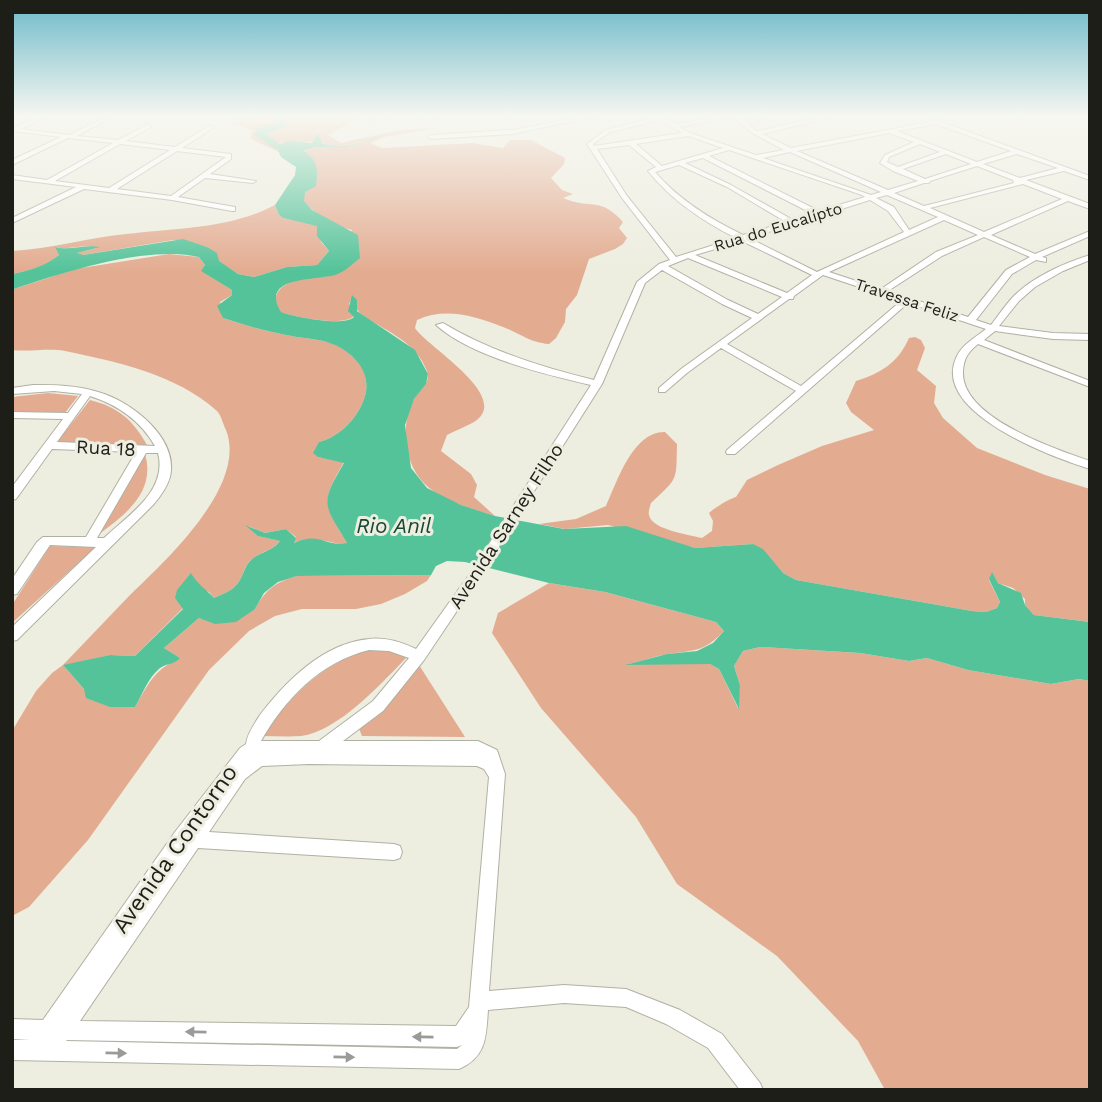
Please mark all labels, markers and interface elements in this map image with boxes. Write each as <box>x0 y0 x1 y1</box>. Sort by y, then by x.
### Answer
street label: Rua do Eucalípto <box>712 199 844 255</box>
street label: Travessa Feliz <box>853 274 961 326</box>
street label: Rua 18 <box>76 435 136 461</box>
street label: Avenida Sarney Filho <box>444 439 568 613</box>
water label: Rio Anil <box>356 513 432 538</box>
street label: Avenida Contorno <box>107 760 243 938</box>
one-way arrow <box>184 1027 206 1038</box>
one-way arrow <box>412 1031 434 1042</box>
one-way arrow <box>106 1047 128 1058</box>
one-way arrow <box>333 1051 355 1063</box>

